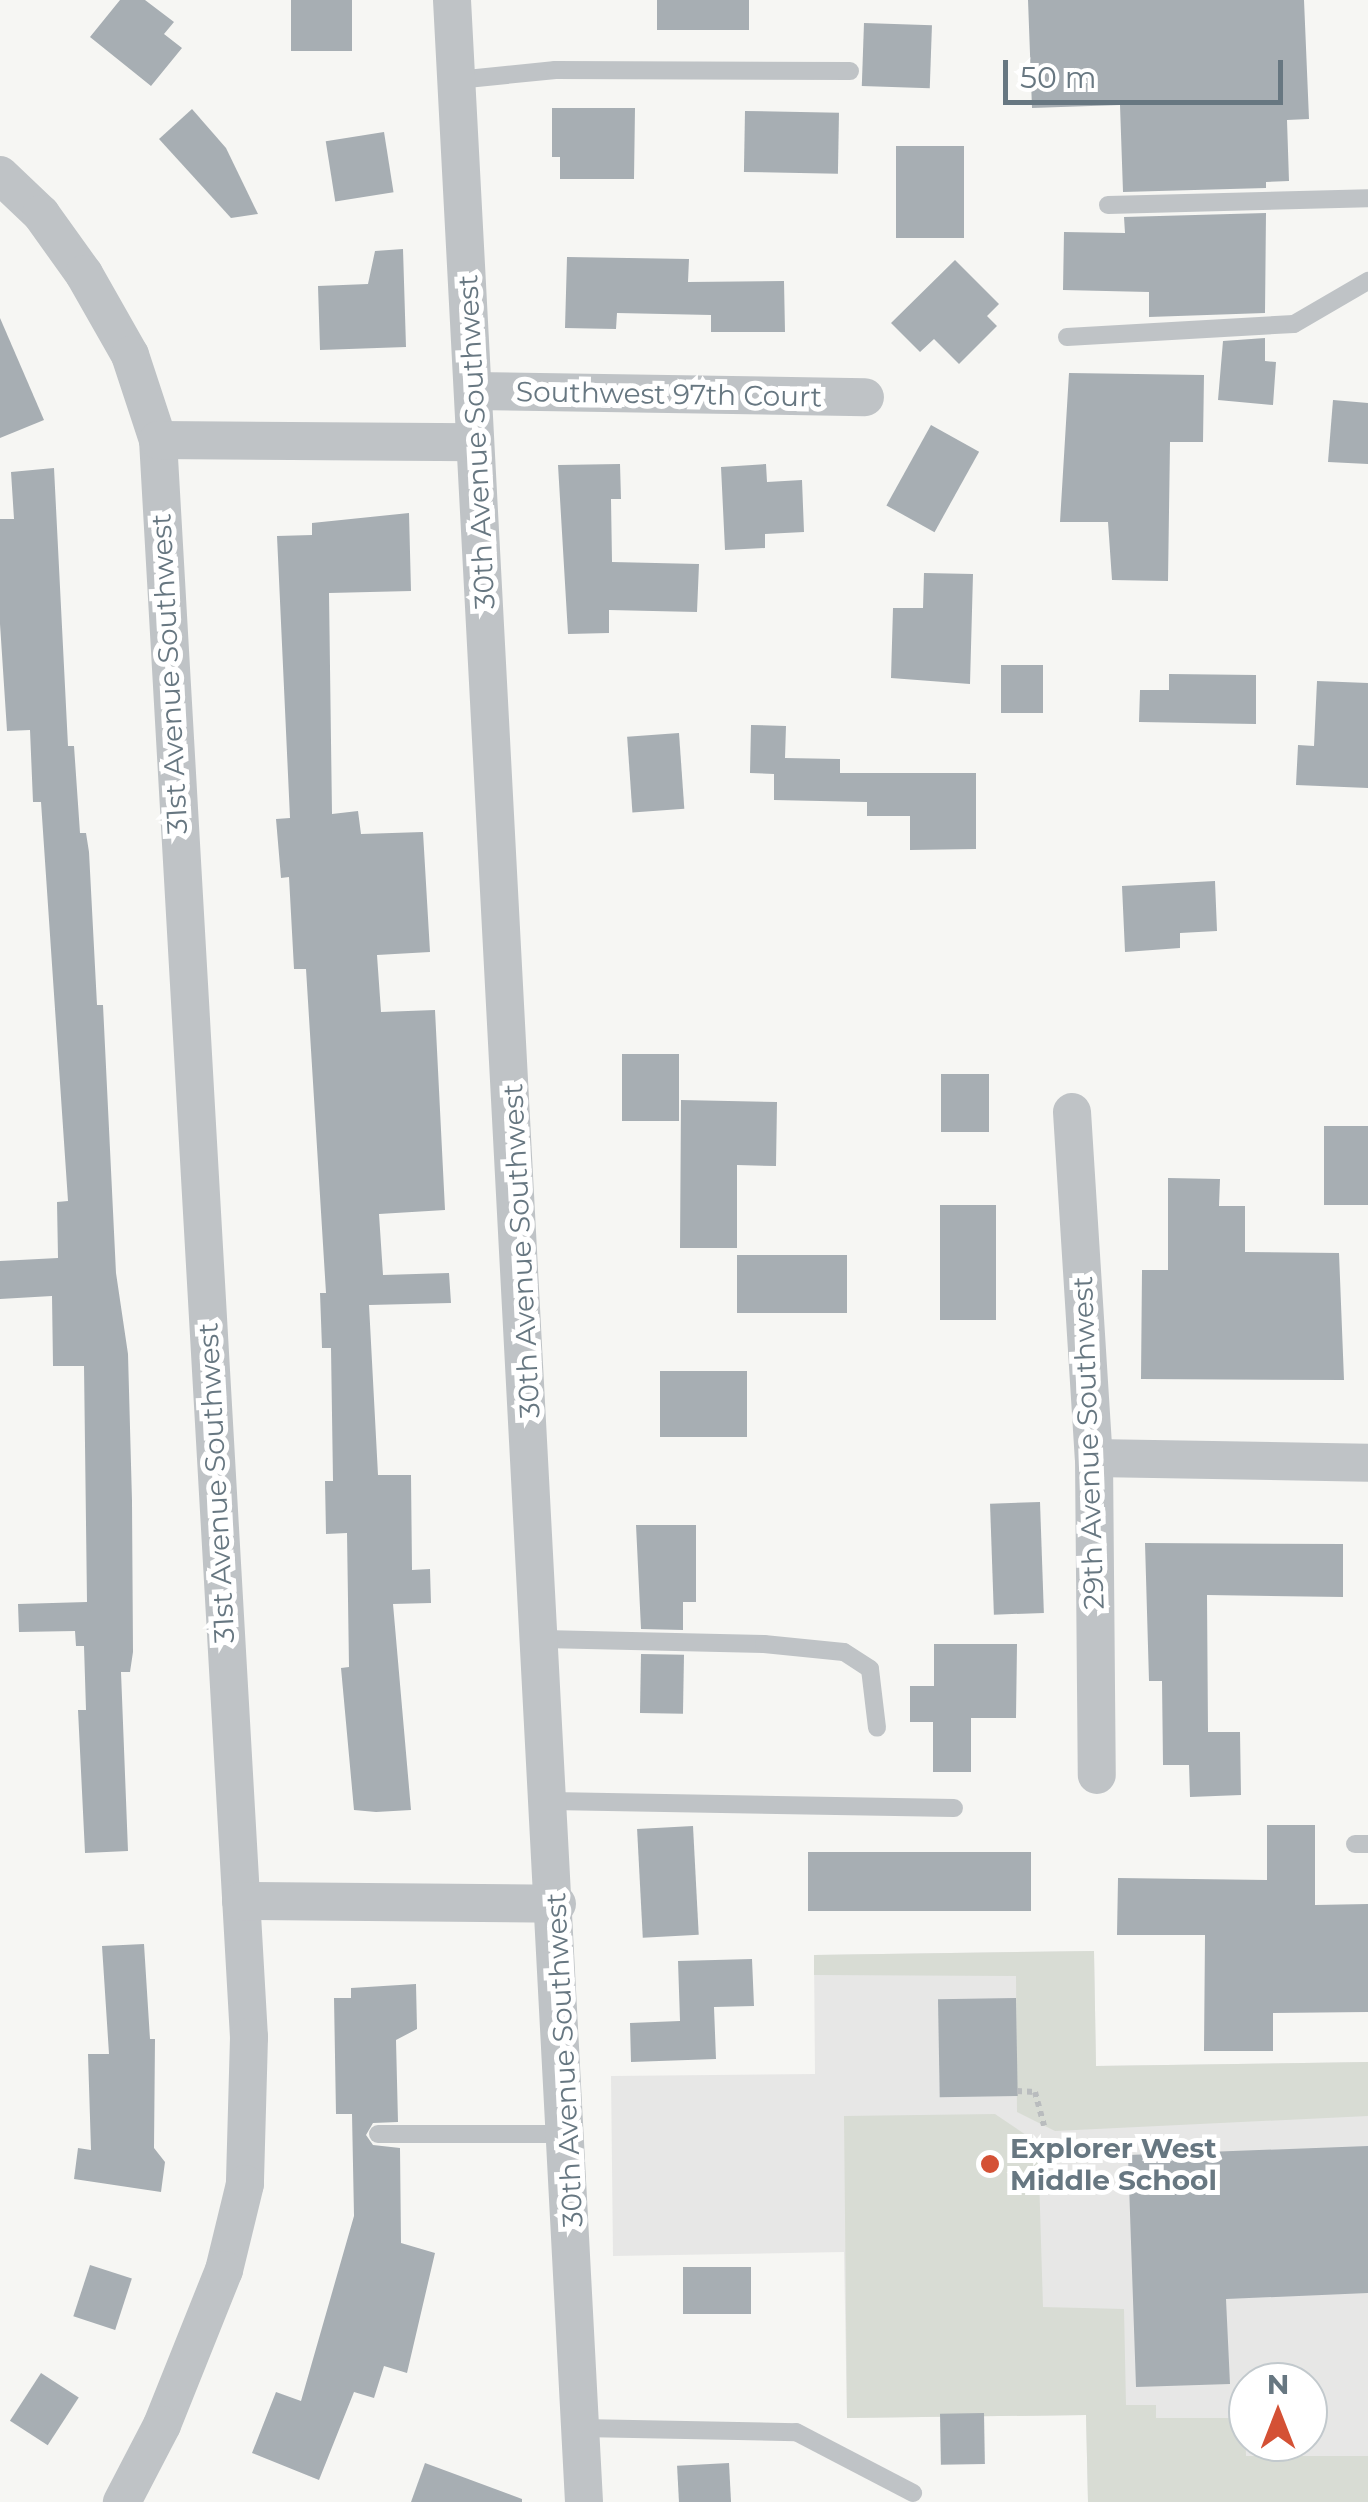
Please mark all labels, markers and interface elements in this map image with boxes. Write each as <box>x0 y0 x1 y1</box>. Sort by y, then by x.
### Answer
scale bar <box>1008 40 1288 102</box>
text: 50 m <box>1020 59 1097 96</box>
street label: 30th Avenue Southwest <box>450 274 502 610</box>
street label: Southwest 97th Court <box>516 375 822 413</box>
street label: 31st Avenue Southwest <box>144 513 194 835</box>
street label: 30th Avenue Southwest <box>495 1083 547 1419</box>
street label: 29th Avenue Southwest <box>1065 1276 1111 1610</box>
street label: 31st Avenue Southwest <box>191 1322 241 1644</box>
street label: 30th Avenue Southwest <box>538 1892 590 2228</box>
place label: Explorer West Middle School <box>1010 2131 1217 2197</box>
marker: Explorer West Middle School <box>979 2153 1001 2175</box>
north arrow <box>1228 2362 1328 2462</box>
text: N <box>1267 2367 1289 2401</box>

